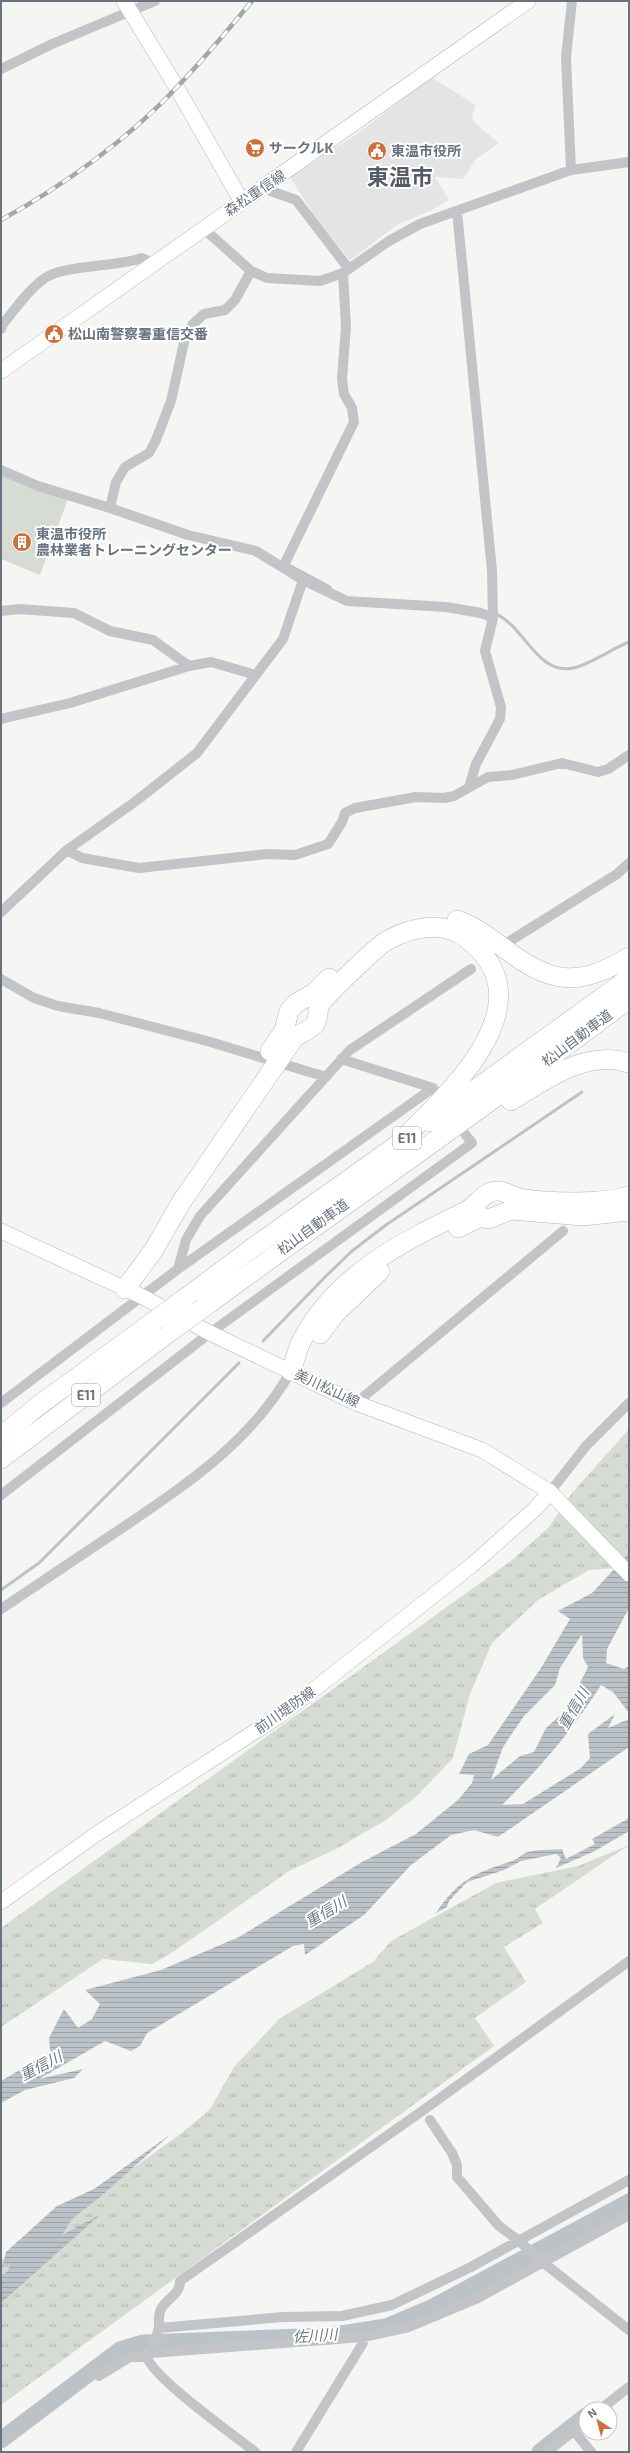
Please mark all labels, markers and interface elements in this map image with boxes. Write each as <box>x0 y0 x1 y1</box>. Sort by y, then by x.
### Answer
supermarket icon: サークルK <box>244 137 266 159</box>
place label: サークルK <box>269 139 334 156</box>
public building icon: 東温市役所 <box>366 140 388 162</box>
place label: 東温市役所 <box>391 142 461 159</box>
district label: 東温市 <box>367 163 433 189</box>
street label: 森松重信線 <box>221 166 288 219</box>
public building icon: 松山南警察署重信交番 <box>43 323 65 345</box>
place label: 松山南警察署重信交番 <box>68 325 208 342</box>
place label: 東温市役所 農林業者トレーニングセンター <box>36 525 232 558</box>
building icon: 東温市役所 農林業者トレーニングセンター <box>11 531 33 553</box>
street label: 松山自動車道 <box>538 1006 615 1070</box>
road number: E11 <box>393 1127 421 1149</box>
street label: 松山自動車道 <box>274 1195 352 1258</box>
street label: 美川松山線 <box>292 1365 363 1410</box>
road number: E11 <box>72 1384 100 1406</box>
street label: 前川堤防線 <box>251 1683 318 1737</box>
water label: 重信川 <box>554 1683 593 1732</box>
water label: 重信川 <box>302 1891 351 1930</box>
water label: 重信川 <box>16 2046 66 2084</box>
water label: 佐川川 <box>292 2324 340 2346</box>
north arrow <box>578 2401 618 2441</box>
text: N <box>585 2405 599 2420</box>

